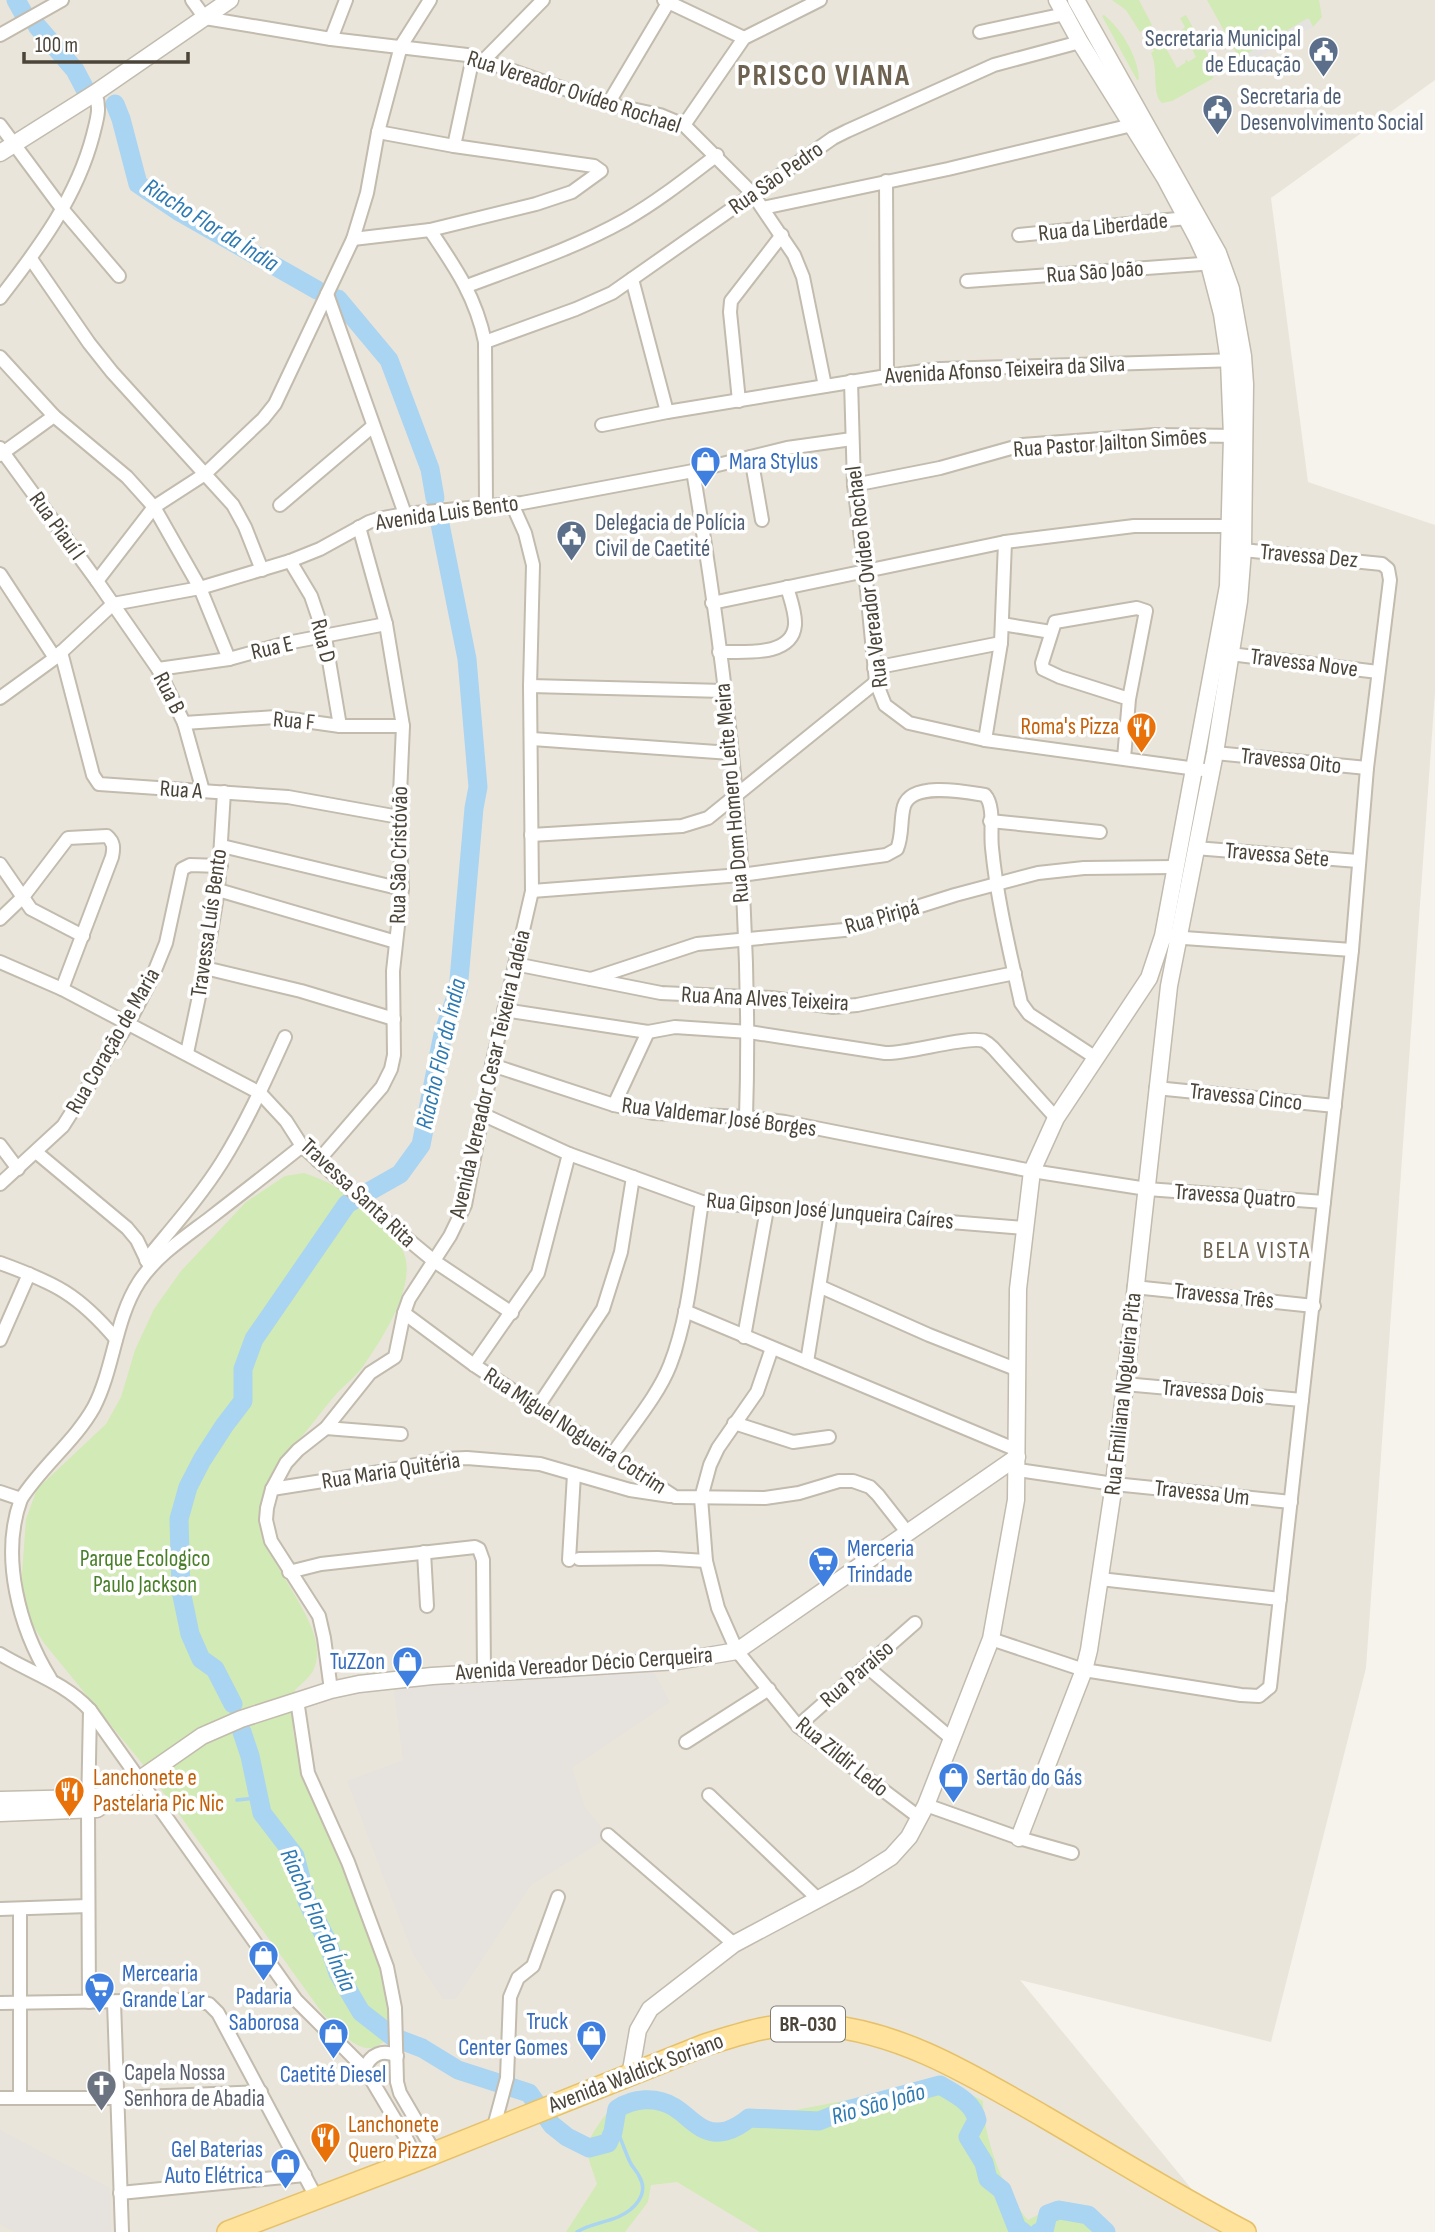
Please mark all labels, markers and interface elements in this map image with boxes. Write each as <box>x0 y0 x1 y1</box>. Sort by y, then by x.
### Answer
scale bar <box>24 21 189 65</box>
place label: Secretaria Municipal de Educação <box>1145 25 1301 79</box>
text: 100 m <box>35 33 78 58</box>
public building icon: Secretaria Municipal de Educação <box>1307 35 1341 79</box>
street label: Rua Vereador Ovídeo Rochael <box>464 44 684 140</box>
district label: PRISCO VIANA <box>737 58 911 94</box>
place label: Secretaria de Desenvolvimento Social <box>1240 83 1424 137</box>
public building icon: Secretaria de Desenvolvimento Social <box>1200 93 1234 137</box>
street label: Rua São Pedro <box>723 135 829 221</box>
water label: Riacho Flor da Índia <box>138 172 284 278</box>
street label: Rua da Liberdade <box>1037 206 1169 248</box>
street label: Rua São João <box>1045 255 1145 289</box>
street label: Avenida Afonso Teixeira da Silva <box>883 350 1126 390</box>
street label: Rua Pastor Jailton Simões <box>1012 422 1208 464</box>
shop icon: Mara Stylus <box>689 445 723 489</box>
place label: Mara Stylus <box>729 448 818 476</box>
street label: Rua Vereador Ovídeo Rochael <box>840 465 894 689</box>
street label: Rua Piauí I <box>23 486 91 566</box>
street label: Avenida Luis Bento <box>373 489 520 537</box>
place label: Delegacia de Polícia Civil de Caetité <box>595 509 745 563</box>
public building icon: Delegacia de Polícia Civil de Caetité <box>555 519 589 563</box>
street label: Travessa Dez <box>1259 538 1359 574</box>
street label: Rua D <box>304 616 342 666</box>
street label: Rua E <box>248 630 296 666</box>
street label: Travessa Nove <box>1249 643 1359 683</box>
street label: Rua B <box>147 667 191 719</box>
street label: Rua Dom Homero Leite Meira <box>708 682 756 904</box>
street label: Rua F <box>272 705 316 737</box>
restaurant icon: Roma's Pizza <box>1125 710 1159 754</box>
place label: Roma's Pizza <box>1021 713 1119 741</box>
street label: Travessa Oito <box>1239 742 1343 780</box>
street label: Rua A <box>159 775 203 805</box>
street label: Rua São Cristóvão <box>384 786 414 924</box>
street label: Travessa Sete <box>1224 837 1330 873</box>
street label: Travessa Luís Bento <box>185 847 233 999</box>
street label: Rua Piripá <box>842 893 922 941</box>
street label: Avenida Vereador Cesar Teixeira Ladeia <box>443 927 537 1222</box>
street label: Rua Coração de Maria <box>60 963 166 1119</box>
water label: Riacho Flor da Índia <box>410 976 472 1132</box>
street label: Rua Ana Alves Teixeira <box>680 981 850 1017</box>
street label: Travessa Cinco <box>1188 1077 1304 1117</box>
street label: Rua Valdemar José Borges <box>620 1091 818 1143</box>
street label: Travessa Santa Rita <box>294 1132 422 1254</box>
street label: Travessa Quatro <box>1173 1178 1297 1214</box>
street label: Rua Gipson José Junqueira Caíres <box>705 1186 955 1236</box>
district label: BELA VISTA <box>1203 1236 1311 1265</box>
street label: Travessa Três <box>1173 1277 1275 1315</box>
street label: Rua Emiliana Nogueira Pita <box>1098 1291 1148 1497</box>
street label: Rua Miguel Nogueira Cotrim <box>478 1362 672 1500</box>
street label: Travessa Dois <box>1161 1374 1265 1410</box>
street label: Rua Maria Quitéria <box>320 1446 462 1496</box>
street label: Travessa Um <box>1153 1474 1251 1512</box>
place label: Merceria Trindade <box>847 1535 914 1589</box>
park label: Parque Ecologico Paulo Jackson <box>80 1545 210 1599</box>
supermarket icon: Merceria Trindade <box>807 1545 841 1589</box>
street label: Rua Paraíso <box>815 1635 899 1713</box>
street label: Avenida Vereador Décio Cerqueira <box>453 1641 714 1687</box>
shop icon: TuZZon <box>391 1645 425 1689</box>
place label: TuZZon <box>330 1648 385 1676</box>
street label: Rua Zildir Ledo <box>790 1711 894 1803</box>
shop icon: Sertão do Gás <box>936 1761 970 1805</box>
place label: Lanchonete e Pastelaria Pic Nic <box>93 1764 224 1818</box>
place label: Sertão do Gás <box>976 1764 1082 1792</box>
restaurant icon: Lanchonete e Pastelaria Pic Nic <box>53 1774 87 1818</box>
water label: Riacho Flor da Índia <box>274 1844 363 1996</box>
shop icon: Padaria Saborosa <box>247 1939 281 1983</box>
place label: Mercearia Grande Lar <box>122 1960 205 2014</box>
supermarket icon: Mercearia Grande Lar <box>82 1970 116 2014</box>
place label: Padaria Saborosa <box>229 1983 299 2037</box>
road number: BR-030 <box>771 2007 845 2042</box>
place label: Truck Center Gomes <box>458 2008 568 2062</box>
shop icon: Caetité Diesel <box>316 2017 350 2061</box>
shop icon: Truck Center Gomes <box>574 2018 608 2062</box>
street label: Avenida Waldick Soriano <box>544 2027 727 2120</box>
place label: Capela Nossa Senhora de Abadia <box>124 2059 265 2113</box>
place label: Caetité Diesel <box>280 2061 386 2089</box>
church icon: Capela Nossa Senhora de Abadia <box>84 2069 118 2113</box>
water label: Rio São João <box>828 2077 928 2131</box>
place label: Lanchonete Quero Pizza <box>348 2111 439 2165</box>
restaurant icon: Lanchonete Quero Pizza <box>308 2121 342 2165</box>
place label: Gel Baterias Auto Elétrica <box>164 2136 263 2190</box>
shop icon: Gel Baterias Auto Elétrica <box>269 2146 303 2190</box>

